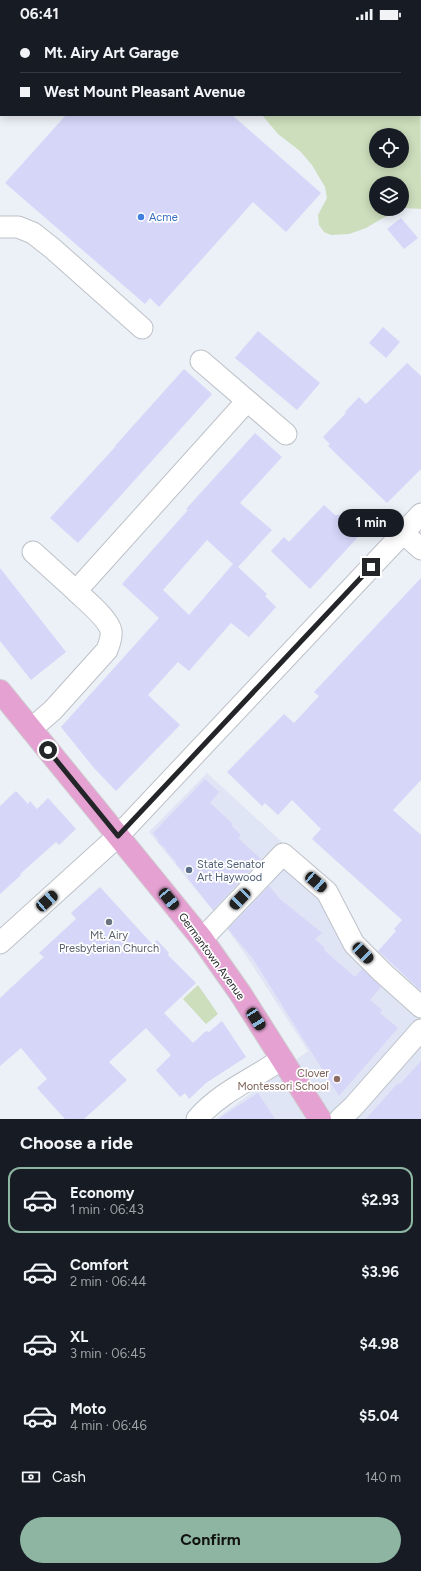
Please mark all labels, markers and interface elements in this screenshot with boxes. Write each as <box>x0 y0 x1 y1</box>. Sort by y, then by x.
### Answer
text: 06:41 <box>20 5 59 23</box>
text: Mt. Airy Art Garage <box>44 44 179 62</box>
text: West Mount Pleasant Avenue <box>44 83 245 101</box>
map controls <box>369 128 409 216</box>
button: locate <box>369 128 409 168</box>
button: layers <box>369 176 409 216</box>
place label: Acme <box>149 211 178 224</box>
marker: Acme <box>136 212 146 222</box>
callout: 1 min <box>338 509 404 537</box>
text: 1 min <box>356 515 386 530</box>
route end <box>362 558 380 576</box>
route start <box>39 741 57 759</box>
place label: State Senator Art Haywood <box>197 858 265 884</box>
marker: State Senator Art Haywood <box>184 865 194 875</box>
car <box>303 870 329 894</box>
car <box>157 886 181 912</box>
car <box>227 886 253 912</box>
car <box>34 889 60 913</box>
street label: Germantown Avenue <box>176 910 247 1002</box>
marker: Mt. Airy Presbyterian Church <box>104 917 114 927</box>
place label: Mt. Airy Presbyterian Church <box>59 929 159 955</box>
car <box>350 940 376 966</box>
car <box>244 1006 268 1032</box>
place label: Clover Montessori School <box>237 1067 329 1093</box>
marker: Clover Montessori School <box>332 1074 342 1084</box>
text: Choose a ride <box>20 1132 133 1154</box>
icon: car <box>22 1182 58 1218</box>
text: Economy <box>70 1184 135 1202</box>
text: $2.93 <box>361 1191 399 1209</box>
text: 1 min · 06:43 <box>70 1202 144 1217</box>
icon: car <box>22 1254 58 1290</box>
text: Comfort <box>70 1256 129 1274</box>
text: $3.96 <box>361 1263 399 1281</box>
text: 2 min · 06:44 <box>70 1274 147 1289</box>
icon: car <box>22 1326 58 1362</box>
text: XL <box>70 1328 88 1346</box>
text: $4.98 <box>360 1335 399 1353</box>
text: 3 min · 06:45 <box>70 1346 146 1361</box>
icon: car <box>22 1398 58 1434</box>
text: Moto <box>70 1400 106 1418</box>
text: $5.04 <box>359 1407 399 1425</box>
text: 4 min · 06:46 <box>70 1418 147 1433</box>
icon: cash <box>20 1466 42 1488</box>
text: Cash <box>52 1468 86 1486</box>
text: 140 m <box>365 1470 401 1485</box>
button: Confirm <box>20 1517 401 1563</box>

